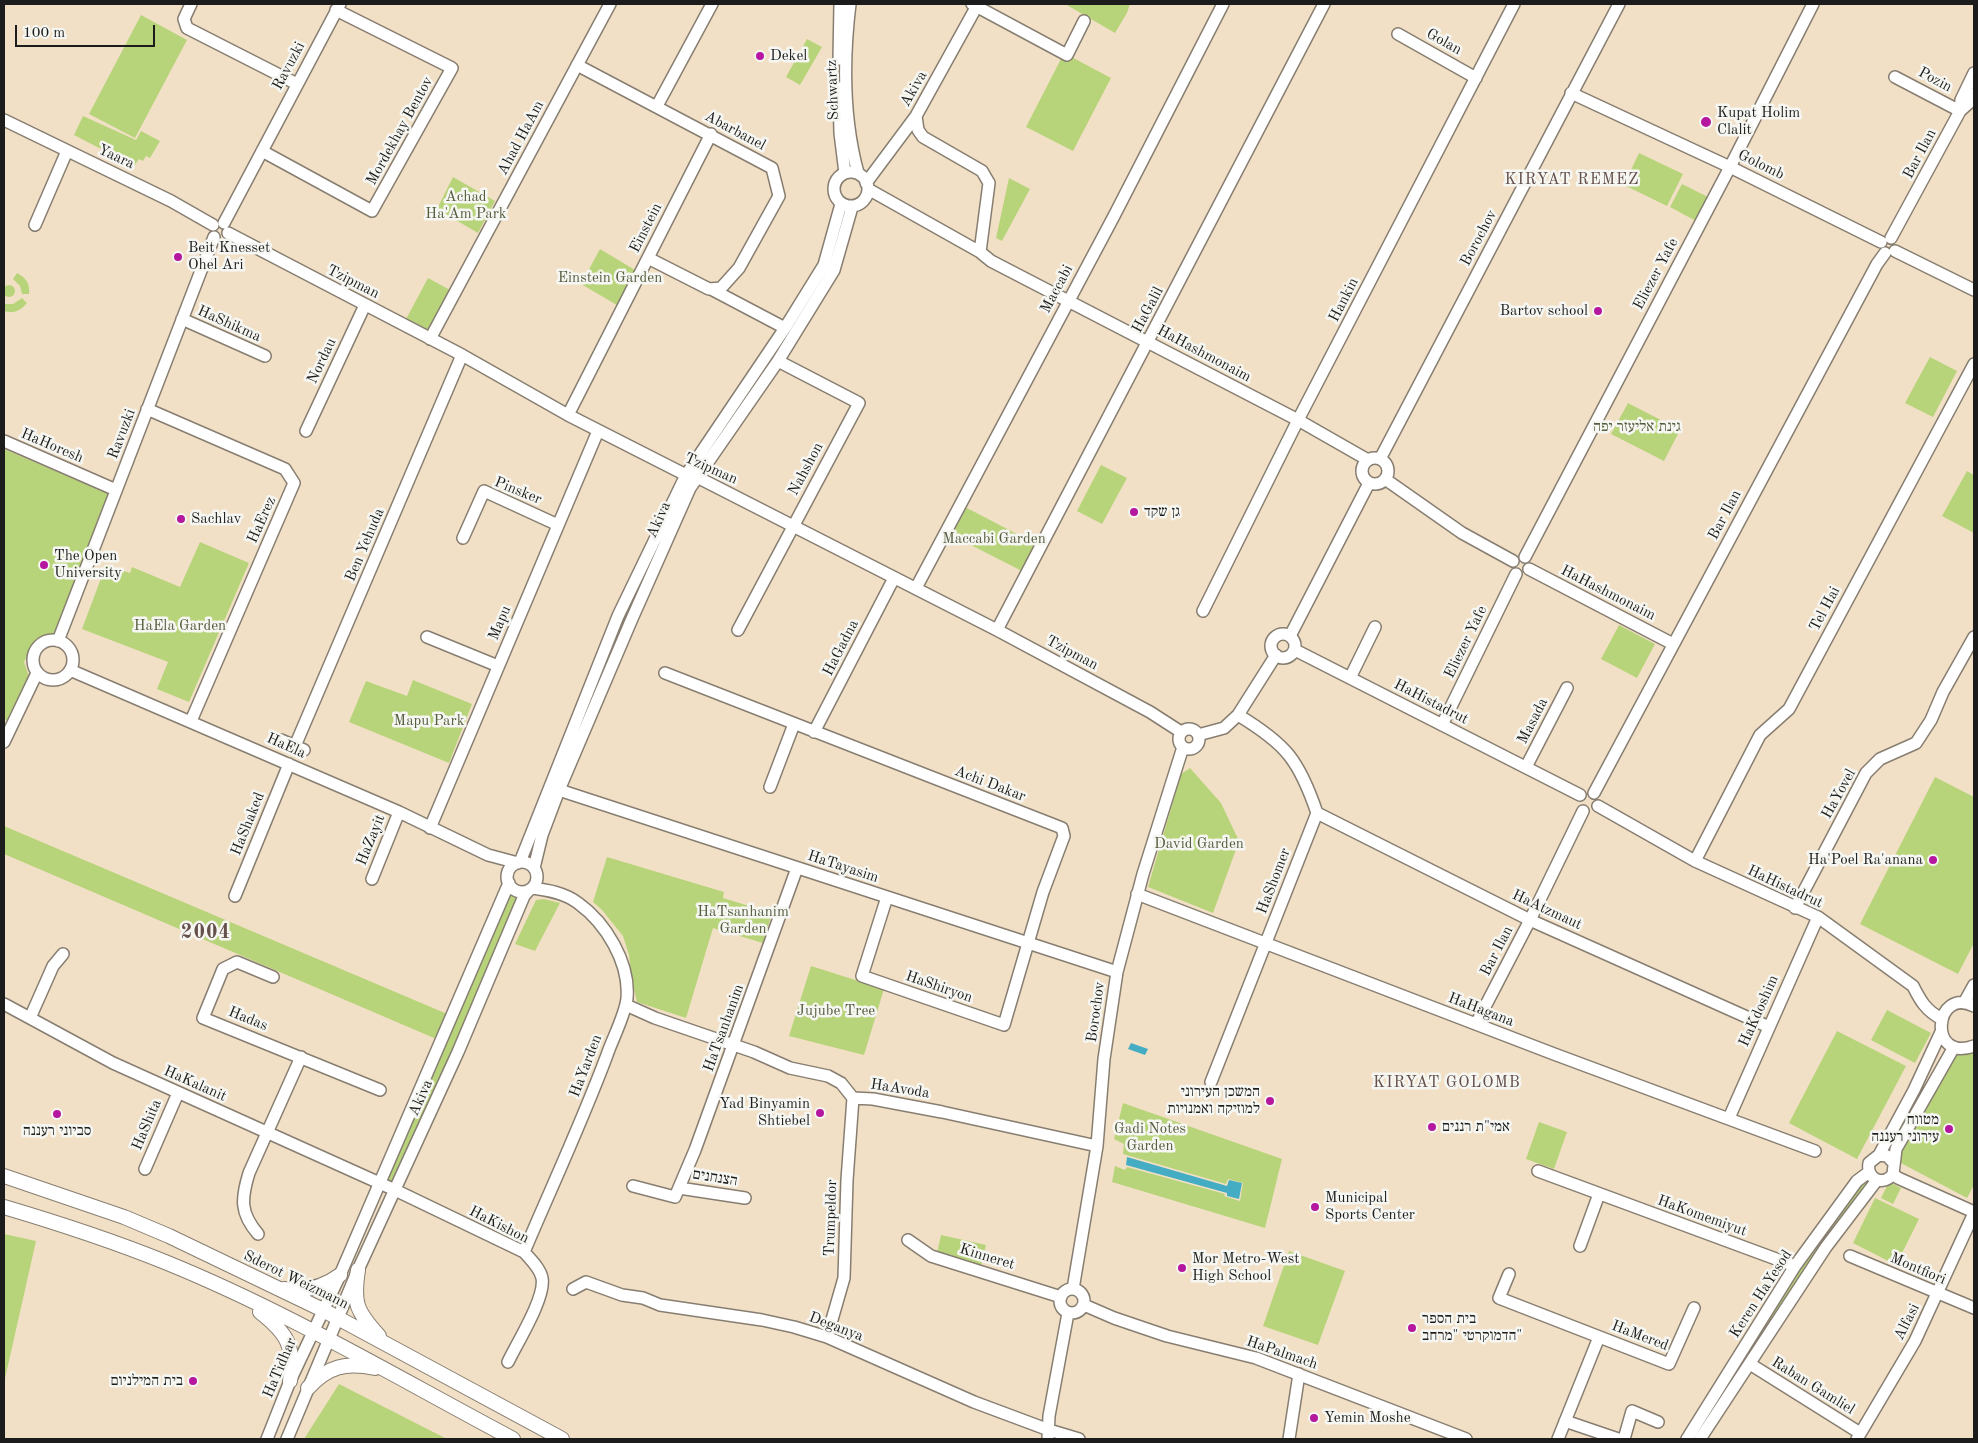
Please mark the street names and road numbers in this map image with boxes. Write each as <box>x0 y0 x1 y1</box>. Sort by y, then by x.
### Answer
street label: Golan <box>1423 25 1465 59</box>
street label: Ravuzki <box>269 39 309 93</box>
street label: Schwartz <box>823 59 843 121</box>
street label: Pozin <box>1915 64 1955 96</box>
street label: Akiva <box>897 68 931 110</box>
street label: Mordekhay Bentov <box>363 73 437 189</box>
street label: Ahad HaAm <box>494 98 548 178</box>
street label: Abarbanel <box>701 107 769 155</box>
street label: Bar Ilan <box>1899 126 1941 182</box>
street label: Yaara <box>95 141 137 173</box>
street label: Golomb <box>1735 146 1787 184</box>
street label: Einstein <box>626 200 666 256</box>
street label: Borochov <box>1457 207 1501 269</box>
street label: Eliezer Yafe <box>1630 235 1682 313</box>
street label: Tzipman <box>324 261 382 303</box>
street label: Maccabi <box>1037 262 1077 316</box>
street label: Hankin <box>1325 275 1363 325</box>
street label: HaGalil <box>1128 284 1168 336</box>
street label: HaShikma <box>194 302 264 346</box>
street label: HaHashmonaim <box>1154 322 1254 386</box>
street label: Nordau <box>304 335 340 387</box>
street label: Ravuzki <box>104 406 140 462</box>
street label: HaHoresh <box>18 425 86 467</box>
street label: Nahshon <box>785 439 827 499</box>
street label: Tzipman <box>682 449 740 489</box>
street label: Pinsker <box>492 473 544 509</box>
street label: Bar Ilan <box>1704 487 1746 543</box>
street label: HaErez <box>244 494 280 546</box>
street label: Akiva <box>643 499 675 541</box>
street label: Ben Yehuda <box>342 506 388 584</box>
street label: HaHashmonaim <box>1558 561 1658 625</box>
street label: Tel Hai <box>1806 584 1844 634</box>
street label: Mapu <box>485 603 515 643</box>
street label: Eliezer Yafe <box>1441 603 1491 681</box>
street label: HaGadna <box>819 617 863 679</box>
street label: Tzipman <box>1043 632 1101 674</box>
street label: HaHistadrut <box>1391 675 1471 729</box>
street label: Masada <box>1514 695 1552 747</box>
street label: HaEla <box>264 729 308 763</box>
street label: Achi Dakar <box>952 762 1028 806</box>
street label: HaYovel <box>1818 766 1860 822</box>
street label: HaShaked <box>227 790 269 858</box>
street label: HaZayit <box>353 812 389 868</box>
street label: HaShomer <box>1253 846 1295 916</box>
street label: HaTayasim <box>805 847 881 887</box>
street label: HaHistadrut <box>1744 862 1826 912</box>
street label: HaAtzmaut <box>1509 886 1585 934</box>
street label: Bar Ilan <box>1477 923 1517 979</box>
street label: HaShiryon <box>903 967 975 1007</box>
street label: HaKdoshim <box>1735 972 1783 1050</box>
street label: Borochov <box>1083 981 1109 1043</box>
street label: HaTsanhanim <box>700 982 748 1074</box>
street label: HaHagana <box>1445 989 1517 1031</box>
street label: Hadas <box>226 1003 270 1035</box>
street label: HaYarden <box>566 1032 606 1100</box>
street label: HaKalanit <box>161 1062 229 1106</box>
street label: HaAvoda <box>869 1075 931 1103</box>
street label: Akiva <box>405 1077 437 1119</box>
street label: HaShita <box>128 1097 166 1153</box>
street label: הצנחנים <box>691 1166 739 1190</box>
street label: Trumpeldor <box>821 1179 841 1257</box>
street label: HaKomemiyut <box>1655 1191 1749 1241</box>
street label: HaKishon <box>466 1202 532 1248</box>
street label: Kinneret <box>957 1240 1017 1274</box>
street label: Sderot Weizmann <box>240 1247 352 1313</box>
street label: Keren HaYesod <box>1726 1247 1796 1341</box>
street label: Montfiori <box>1887 1249 1949 1289</box>
street label: Alfasi <box>1890 1301 1924 1343</box>
street label: Deganya <box>806 1308 866 1346</box>
street label: HaMered <box>1609 1317 1671 1355</box>
street label: HaPalmach <box>1244 1332 1320 1374</box>
street label: HaTidhar <box>259 1335 301 1401</box>
street label: Raban Gamliel <box>1768 1353 1858 1419</box>

